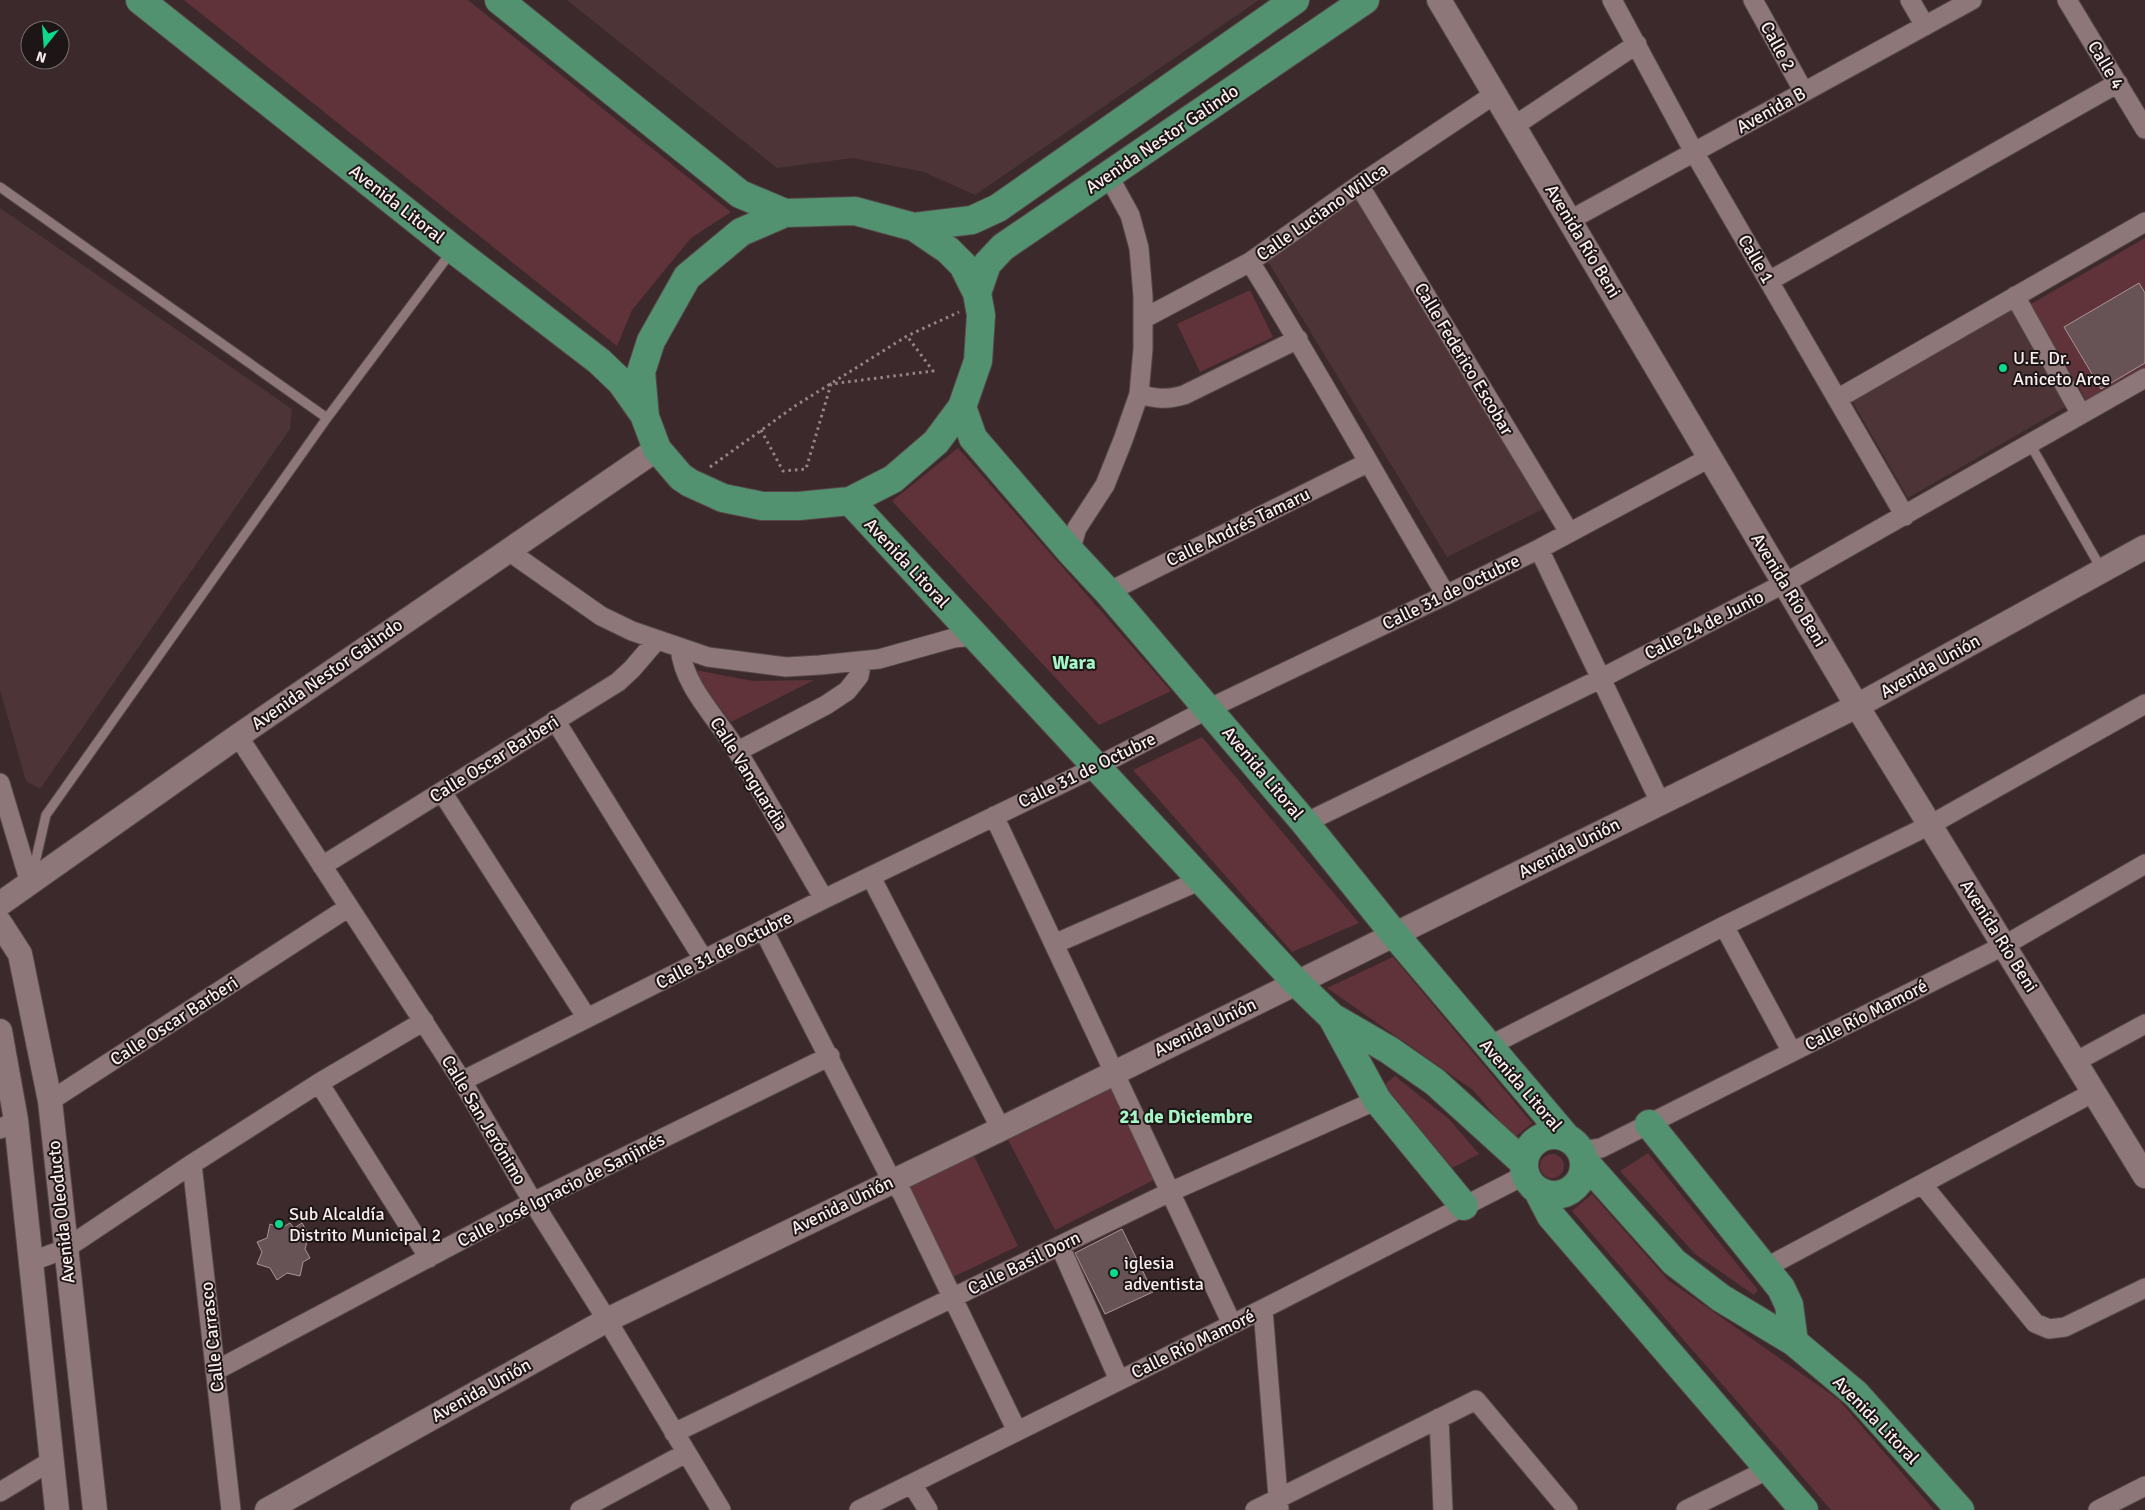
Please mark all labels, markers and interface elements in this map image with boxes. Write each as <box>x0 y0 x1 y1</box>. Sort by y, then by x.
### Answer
street label: Calle 2 <box>1756 18 1800 74</box>
north arrow <box>20 20 70 70</box>
street label: Calle 4 <box>2083 37 2129 94</box>
text: N <box>34 47 48 67</box>
street label: Avenida Nestor Galindo <box>1081 80 1243 198</box>
street label: Avenida B <box>1732 82 1810 138</box>
street label: Calle Luciano Willca <box>1252 158 1392 266</box>
street label: Avenida Litoral <box>345 160 449 248</box>
street label: Avenida Río Beni <box>1540 180 1626 302</box>
street label: Calle 1 <box>1733 231 1779 287</box>
street label: Calle Federico Escobar <box>1410 279 1518 440</box>
place label: U.E. Dr. Aniceto Arce <box>2013 347 2110 390</box>
marker: U.E. Dr. Aniceto Arce <box>1997 362 2009 374</box>
street label: Calle Andrés Tamaru <box>1163 483 1313 571</box>
street label: Avenida Litoral <box>860 513 954 613</box>
street label: Avenida Río Beni <box>1746 529 1832 651</box>
street label: Calle 31 de Octubre <box>1379 549 1523 635</box>
street label: Calle 24 de Junio <box>1641 585 1767 665</box>
street label: Avenida Nestor Galindo <box>247 613 407 735</box>
street label: Avenida Unión <box>1876 629 1984 703</box>
district label: Wara <box>1052 651 1096 675</box>
street label: Calle Oscar Barberi <box>425 710 563 808</box>
street label: Calle Vanguardia <box>705 713 793 835</box>
street label: Avenida Litoral <box>1218 722 1308 824</box>
street label: Calle 31 de Octubre <box>1015 727 1159 813</box>
street label: Avenida Unión <box>1515 813 1623 883</box>
street label: Avenida Río Beni <box>1956 876 2042 996</box>
street label: Calle 31 de Octubre <box>652 906 796 994</box>
street label: Calle Oscar Barberi <box>106 971 242 1071</box>
street label: Calle Río Mamoré <box>1801 975 1931 1055</box>
street label: Avenida Unión <box>1150 993 1260 1061</box>
street label: Avenida Litoral <box>1475 1034 1567 1136</box>
street label: Calle San Jerónimo <box>437 1051 531 1189</box>
district label: 21 de Diciembre <box>1119 1105 1253 1129</box>
street label: Calle José Ignacio de Sanjinés <box>454 1128 669 1252</box>
street label: Avenida Oleoducto <box>43 1139 79 1285</box>
street label: Avenida Unión <box>787 1171 897 1239</box>
place label: Sub Alcaldía Distrito Municipal 2 <box>289 1203 441 1246</box>
marker: Sub Alcaldía Distrito Municipal 2 <box>273 1218 285 1230</box>
street label: Calle Basil Dorn <box>964 1226 1084 1300</box>
place label: iglesia adventista <box>1124 1252 1204 1295</box>
marker: iglesia adventista <box>1108 1267 1120 1279</box>
street label: Calle Carrasco <box>195 1281 229 1393</box>
street label: Calle Río Mamoré <box>1128 1305 1258 1383</box>
street label: Avenida Unión <box>427 1353 535 1427</box>
street label: Avenida Litoral <box>1828 1371 1924 1469</box>

